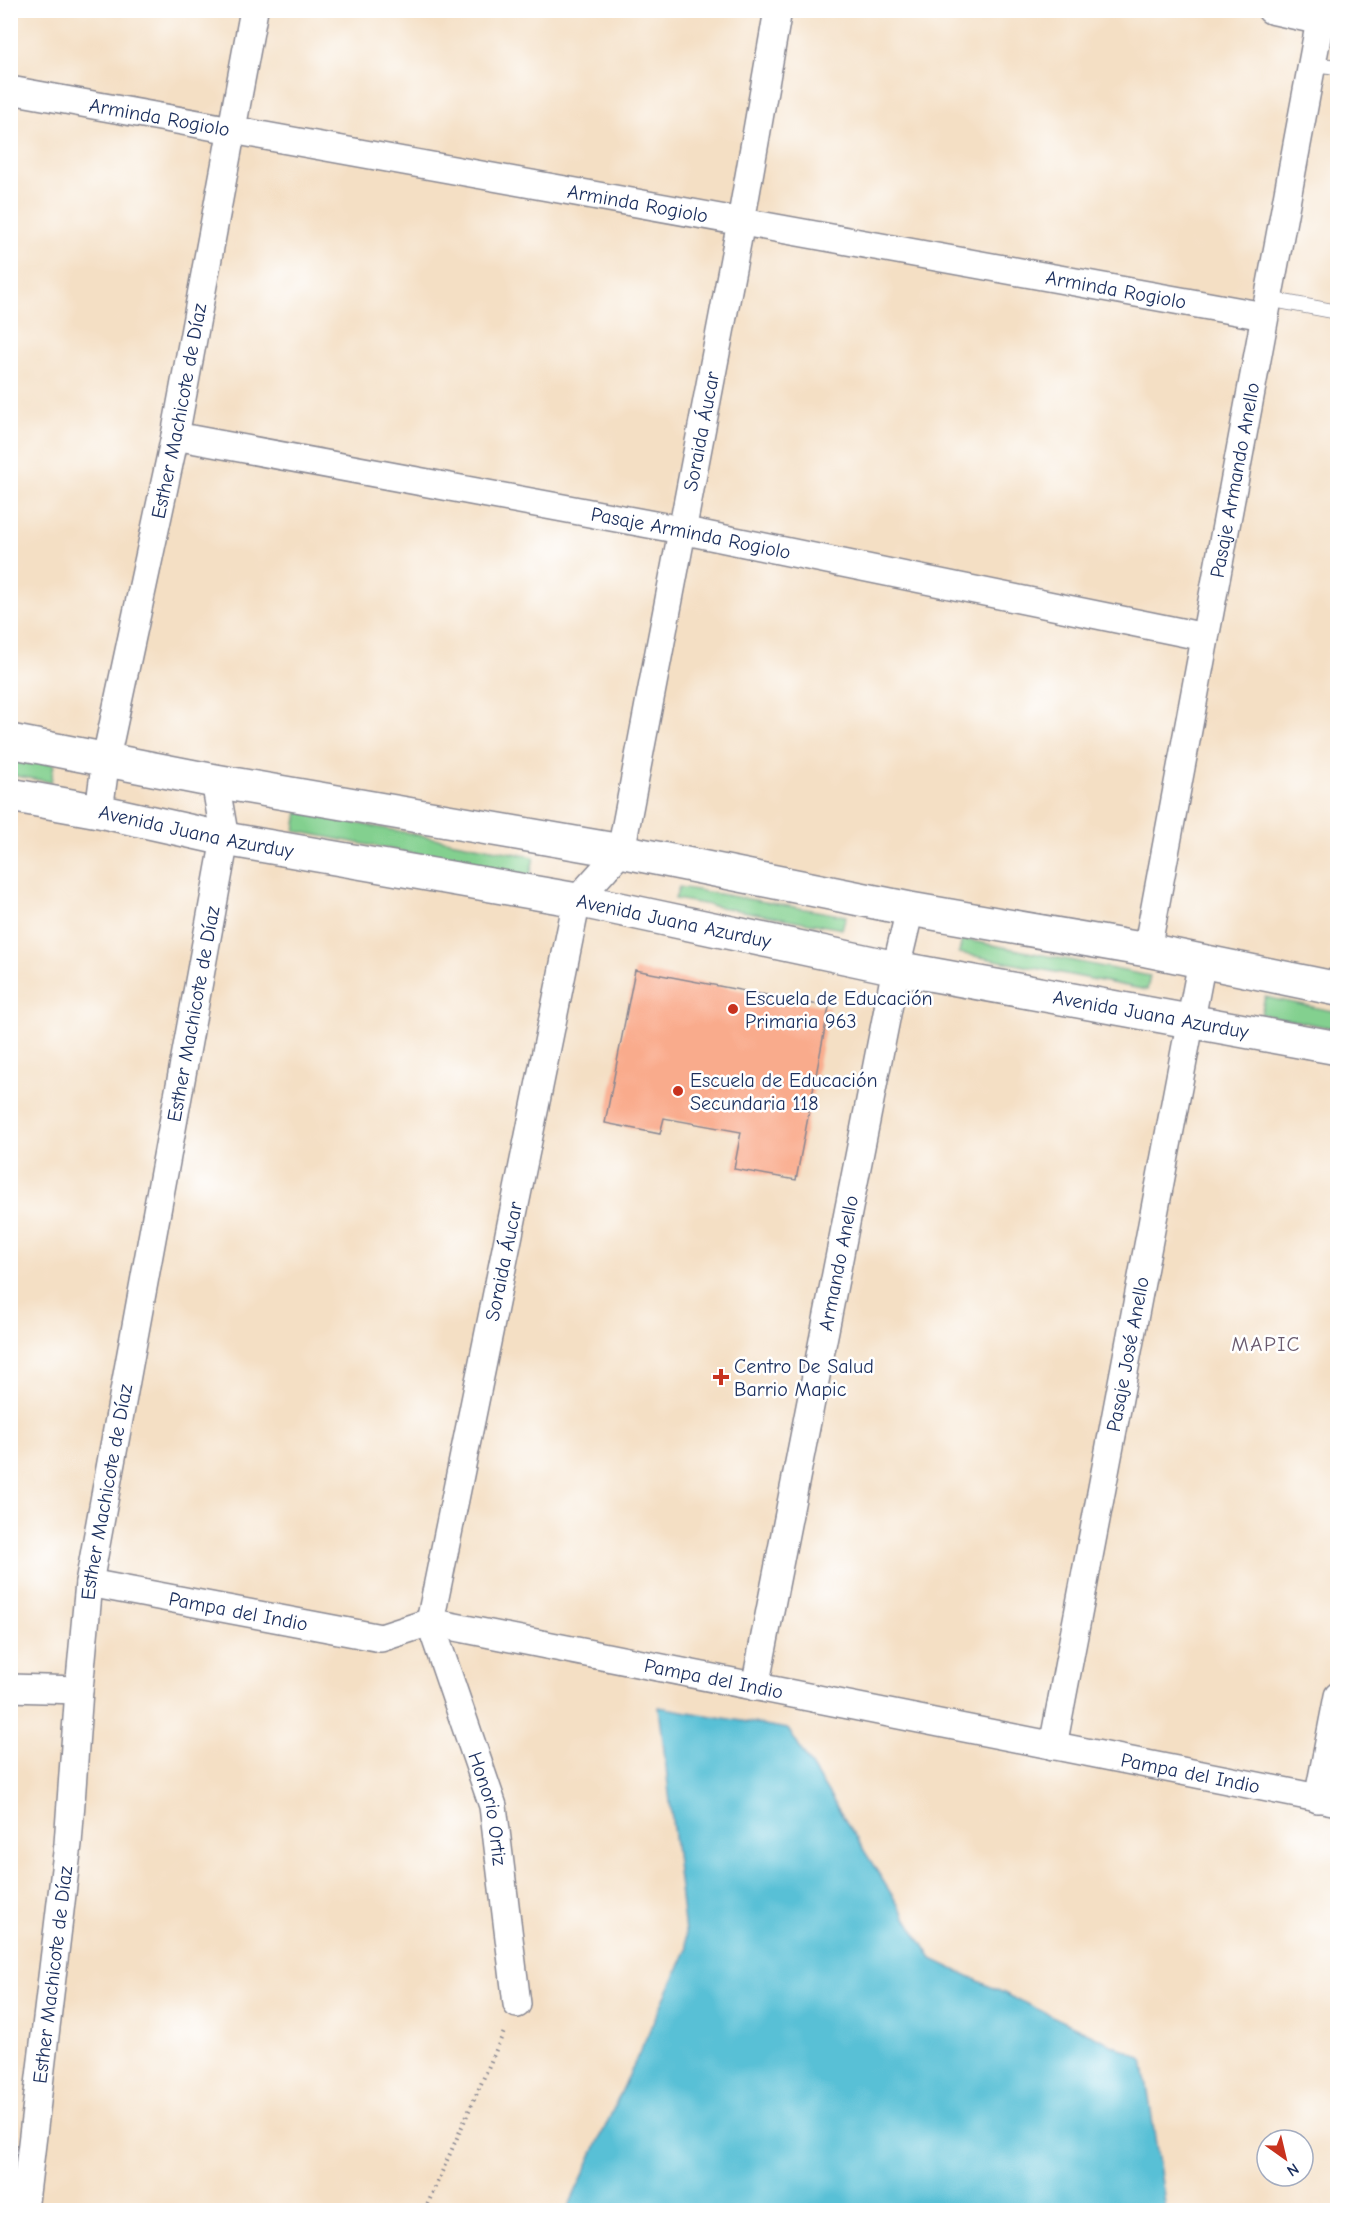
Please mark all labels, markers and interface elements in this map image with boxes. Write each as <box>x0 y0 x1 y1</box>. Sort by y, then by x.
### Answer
street label: Arminda Rogiolo <box>87 93 232 141</box>
street label: Arminda Rogiolo <box>566 179 710 227</box>
street label: Arminda Rogiolo <box>1044 265 1188 313</box>
street label: Esther Machicote de Díaz <box>146 301 211 521</box>
street label: Soraida Áucar <box>678 369 724 493</box>
street label: Pasaje Armando Anello <box>1205 381 1264 580</box>
street label: Pasaje Arminda Rogiolo <box>589 502 793 564</box>
street label: Avenida Juana Azurduy <box>97 800 296 862</box>
street label: Avenida Juana Azurduy <box>575 889 774 953</box>
street label: Esther Machicote de Díaz <box>162 904 224 1124</box>
street label: Avenida Juana Azurduy <box>1051 985 1251 1043</box>
place label: Escuela de Educación Primaria 963 <box>745 987 933 1033</box>
marker: Escuela de Educación Primaria 963 <box>726 1002 740 1016</box>
place label: Escuela de Educación Secundaria 118 <box>690 1069 878 1115</box>
marker: Escuela de Educación Secundaria 118 <box>671 1084 685 1098</box>
street label: Armando Anello <box>814 1193 863 1333</box>
street label: Soraida Áucar <box>480 1200 527 1323</box>
street label: Pasaje José Anello <box>1101 1275 1153 1433</box>
district label: MAPIC <box>1231 1332 1301 1356</box>
place label: Centro De Salud Barrio Mapic <box>734 1355 874 1401</box>
marker: Centro De Salud Barrio Mapic <box>712 1368 730 1386</box>
street label: Esther Machicote de Díaz <box>76 1382 137 1601</box>
street label: Pampa del Indio <box>167 1587 310 1636</box>
street label: Pampa del Indio <box>642 1653 785 1703</box>
street label: Pampa del Indio <box>1119 1748 1262 1798</box>
street label: Honorio Ortiz <box>464 1749 512 1867</box>
street label: Esther Machicote de Díaz <box>28 1864 77 2085</box>
north arrow <box>1255 2128 1315 2188</box>
text: N <box>1283 2159 1302 2180</box>

